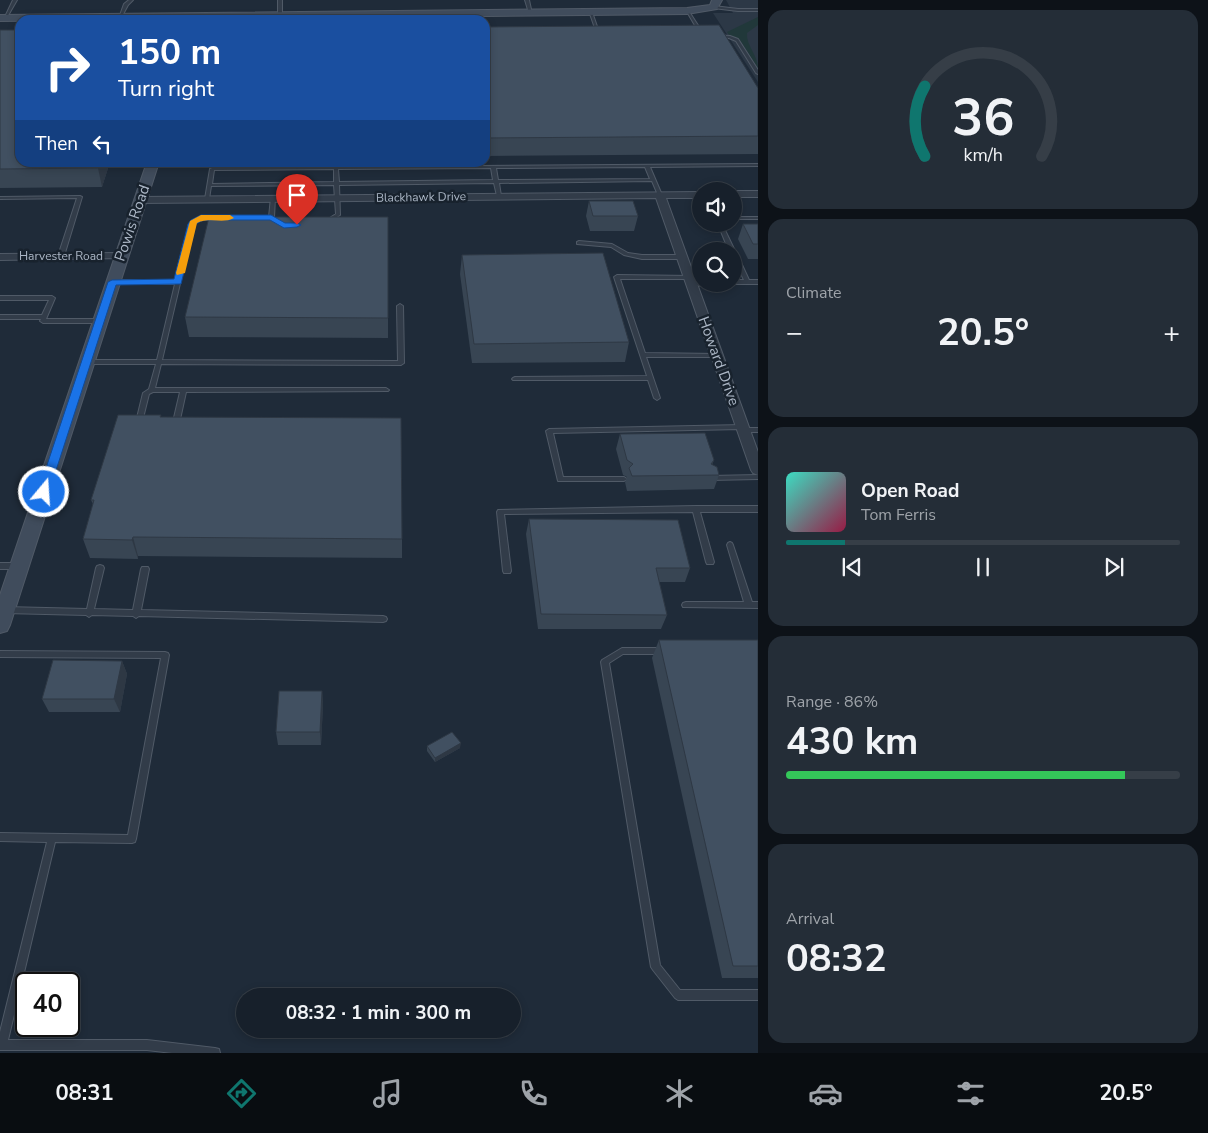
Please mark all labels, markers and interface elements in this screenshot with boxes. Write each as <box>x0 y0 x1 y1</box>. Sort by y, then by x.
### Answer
text: 150 m <box>118 29 221 76</box>
icon: right <box>35 35 100 100</box>
text: Turn right <box>118 74 214 104</box>
text: 36 <box>952 82 1014 153</box>
icon: left <box>88 130 116 158</box>
text: Then <box>35 131 78 157</box>
text: km/h <box>963 143 1003 167</box>
pin <box>276 174 318 225</box>
icon: arrive <box>283 181 311 209</box>
street label: Powis Road <box>110 182 154 264</box>
map controls <box>692 182 742 292</box>
button: sound <box>692 182 742 232</box>
street label: Blackhawk Drive <box>376 188 466 206</box>
button: search <box>692 242 742 292</box>
street label: Harvester Road <box>19 248 103 264</box>
text: Climate <box>786 282 841 304</box>
text: 20.5° <box>937 307 1029 358</box>
street label: Howard Drive <box>694 314 744 408</box>
text: − <box>786 314 803 352</box>
text: + <box>1163 314 1180 352</box>
position arrow <box>17 465 69 517</box>
text: Open Road <box>861 478 959 504</box>
text: Tom Ferris <box>861 504 936 526</box>
icon: previous <box>838 553 866 581</box>
icon: pause <box>969 553 997 581</box>
icon: next <box>1100 553 1128 581</box>
text: Range · 86% <box>786 691 878 713</box>
text: 430 km <box>786 716 918 767</box>
text: Arrival <box>786 908 834 930</box>
text: 08:32 <box>786 933 887 984</box>
speed limit sign: 40 <box>15 972 80 1037</box>
text: 08:32 · 1 min · 300 m <box>286 1000 471 1026</box>
icon: directions <box>224 1076 259 1111</box>
icon: music <box>370 1076 405 1111</box>
icon: phone <box>516 1076 551 1111</box>
icon: climate <box>662 1076 697 1111</box>
icon: car <box>808 1076 843 1111</box>
icon: filters <box>953 1076 988 1111</box>
text: 08:31 <box>55 1078 114 1108</box>
text: 20.5° <box>1099 1078 1153 1108</box>

